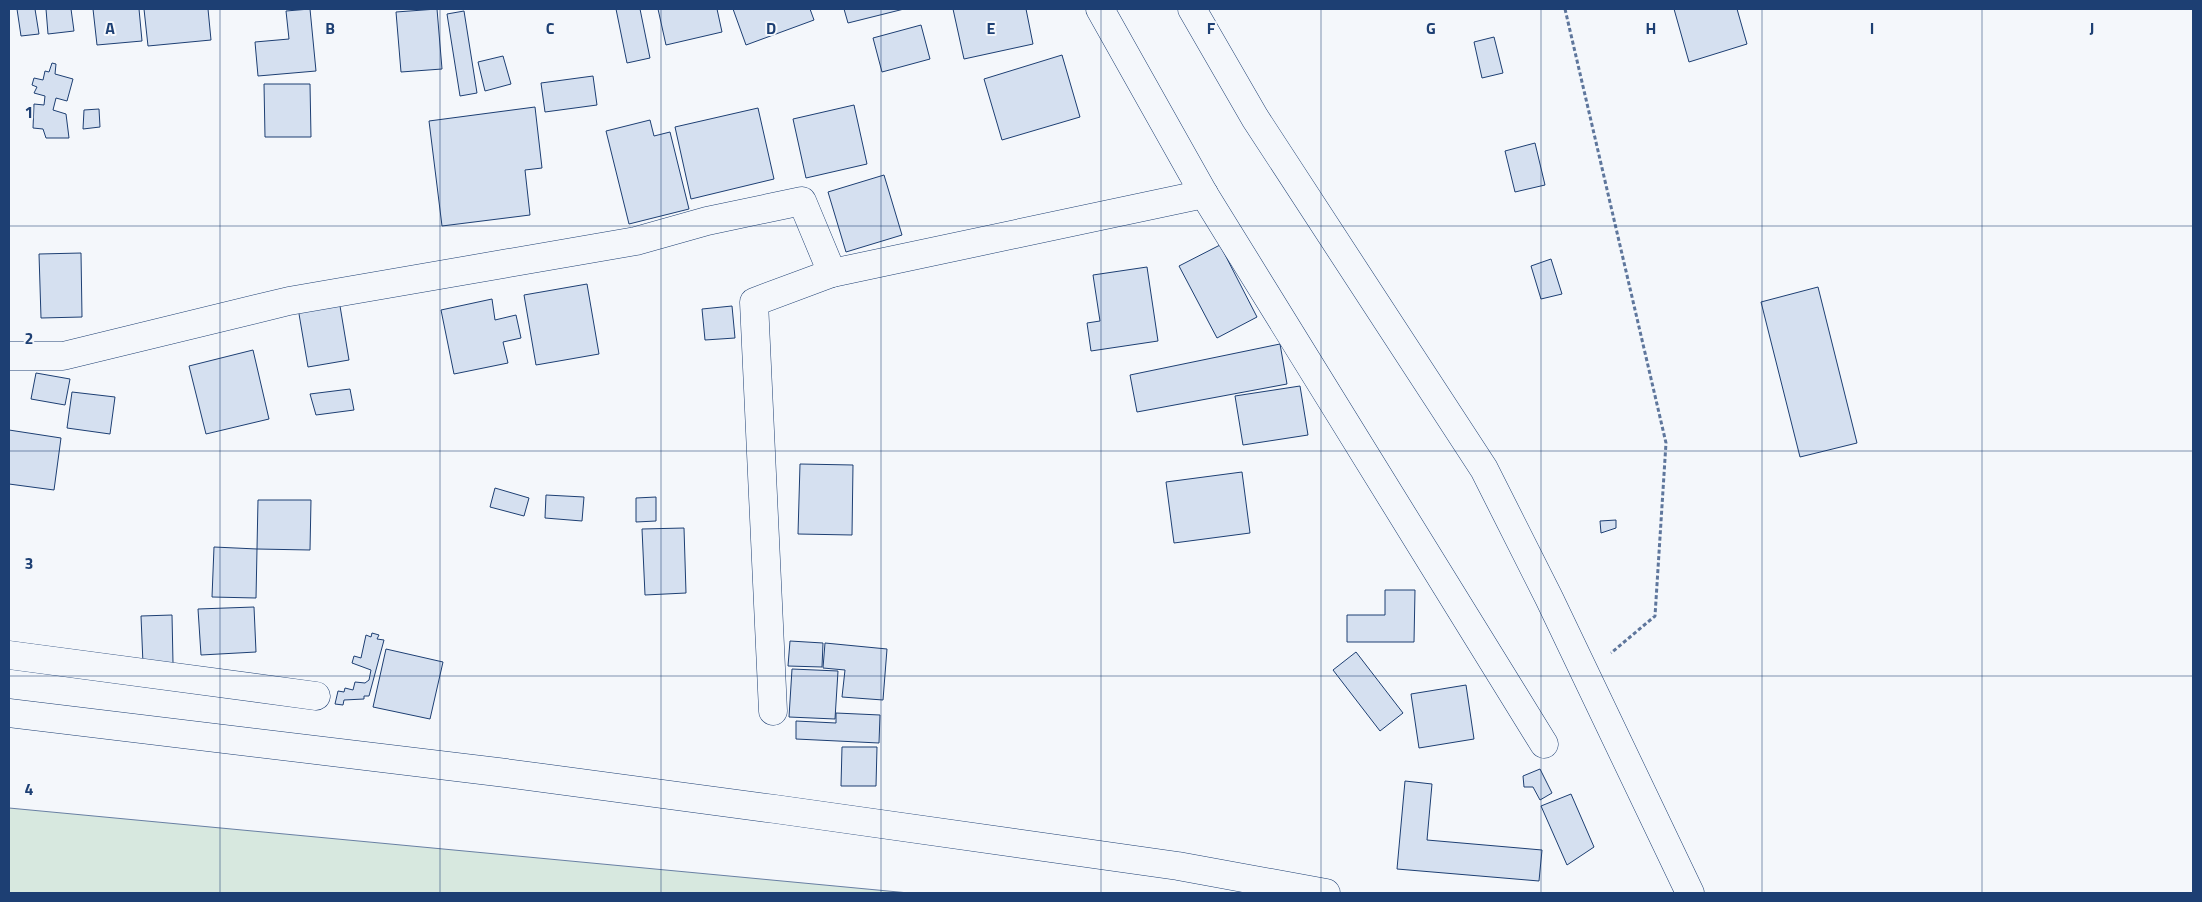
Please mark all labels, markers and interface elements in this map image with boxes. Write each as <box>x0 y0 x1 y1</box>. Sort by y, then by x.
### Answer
text: A <box>105 16 115 40</box>
text: B <box>325 16 335 40</box>
text: C <box>546 16 555 40</box>
text: D <box>766 16 776 40</box>
text: E <box>987 16 996 40</box>
text: F <box>1207 16 1216 40</box>
text: G <box>1426 16 1436 40</box>
text: H <box>1646 16 1656 40</box>
text: I <box>1870 16 1874 40</box>
text: J <box>2090 16 2094 40</box>
text: 1 <box>25 100 33 124</box>
text: 2 <box>25 326 33 350</box>
text: 3 <box>25 551 33 575</box>
text: 4 <box>25 777 34 801</box>

